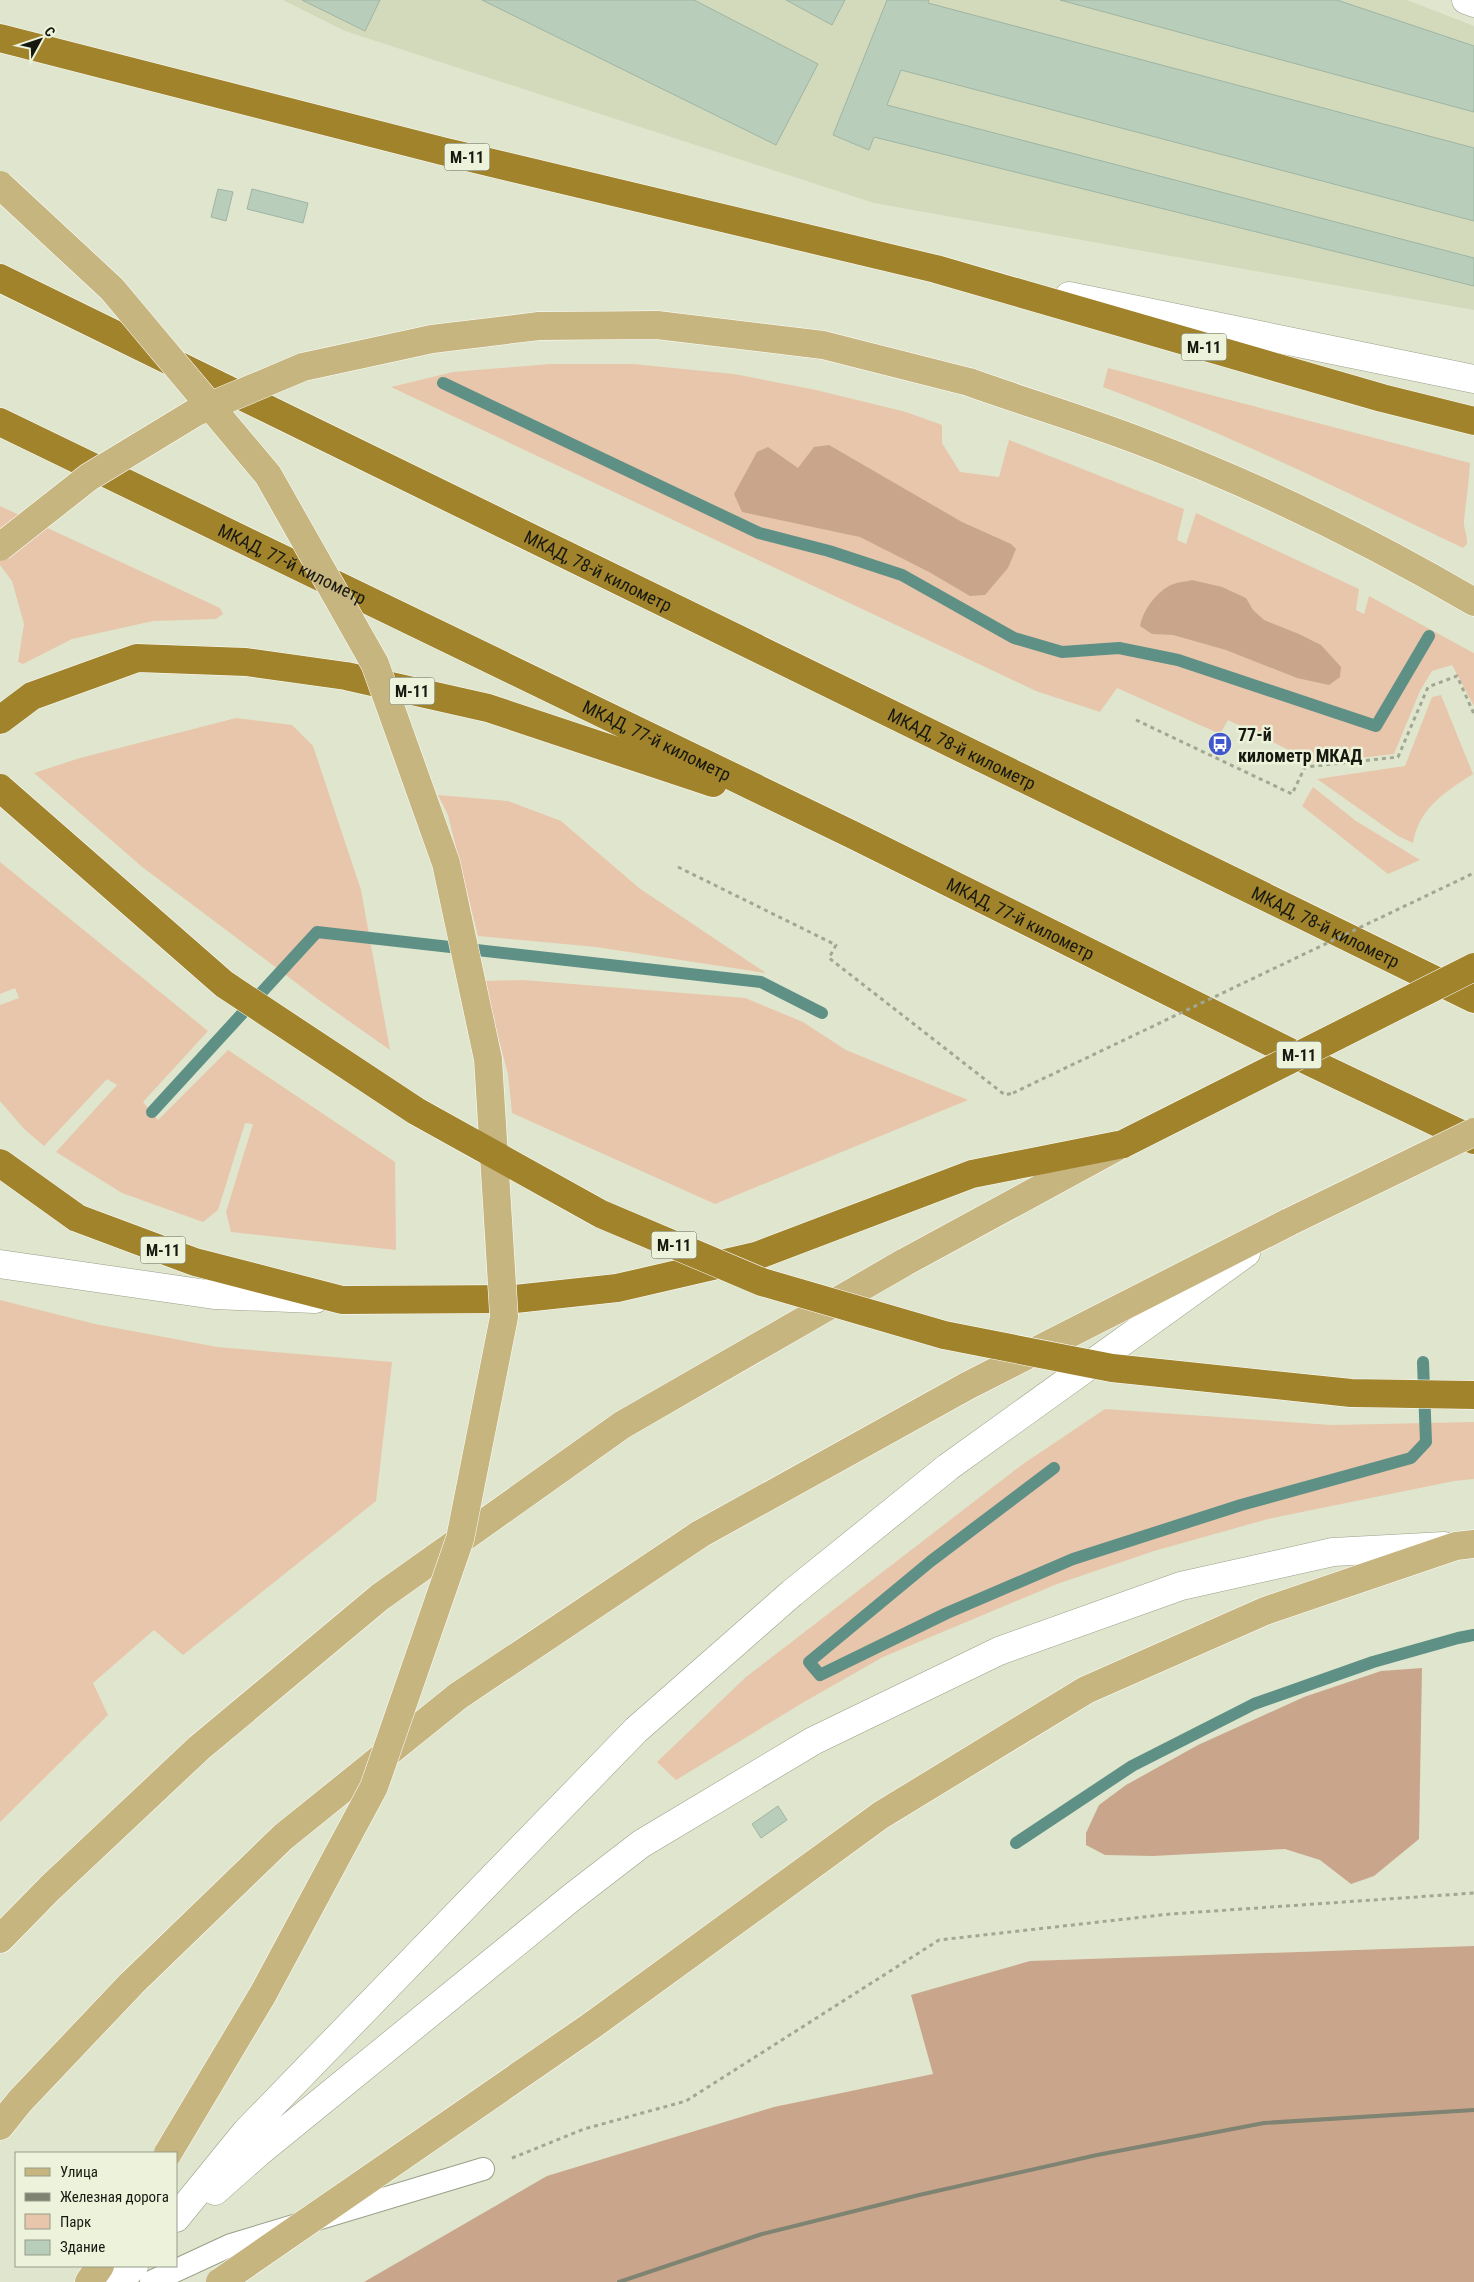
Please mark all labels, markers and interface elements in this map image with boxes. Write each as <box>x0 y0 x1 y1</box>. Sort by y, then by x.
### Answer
north arrow <box>15 15 65 65</box>
text: С <box>41 23 59 40</box>
road number: М-11 <box>444 144 490 170</box>
road number: М-11 <box>1182 334 1226 361</box>
street label: МКАД, 77-й километр <box>215 519 370 608</box>
street label: МКАД, 78-й километр <box>521 526 676 616</box>
road number: М-11 <box>390 678 434 704</box>
street label: МКАД, 77-й километр <box>580 695 735 785</box>
street label: МКАД, 78-й километр <box>885 704 1040 794</box>
place label: 77-й километр МКАД <box>1238 724 1362 766</box>
bus stop icon: 77-й километр МКАД <box>1207 731 1233 757</box>
street label: МКАД, 77-й километр <box>944 873 1098 964</box>
street label: МКАД, 78-й километр <box>1249 882 1403 972</box>
road number: М-11 <box>1276 1042 1322 1068</box>
road number: М-11 <box>652 1232 696 1258</box>
road number: М-11 <box>140 1236 186 1264</box>
legend <box>15 2152 178 2267</box>
text: Улица <box>60 2163 98 2181</box>
text: Железная дорога <box>60 2188 169 2206</box>
text: Парк <box>60 2213 91 2231</box>
text: Здание <box>60 2238 105 2256</box>

